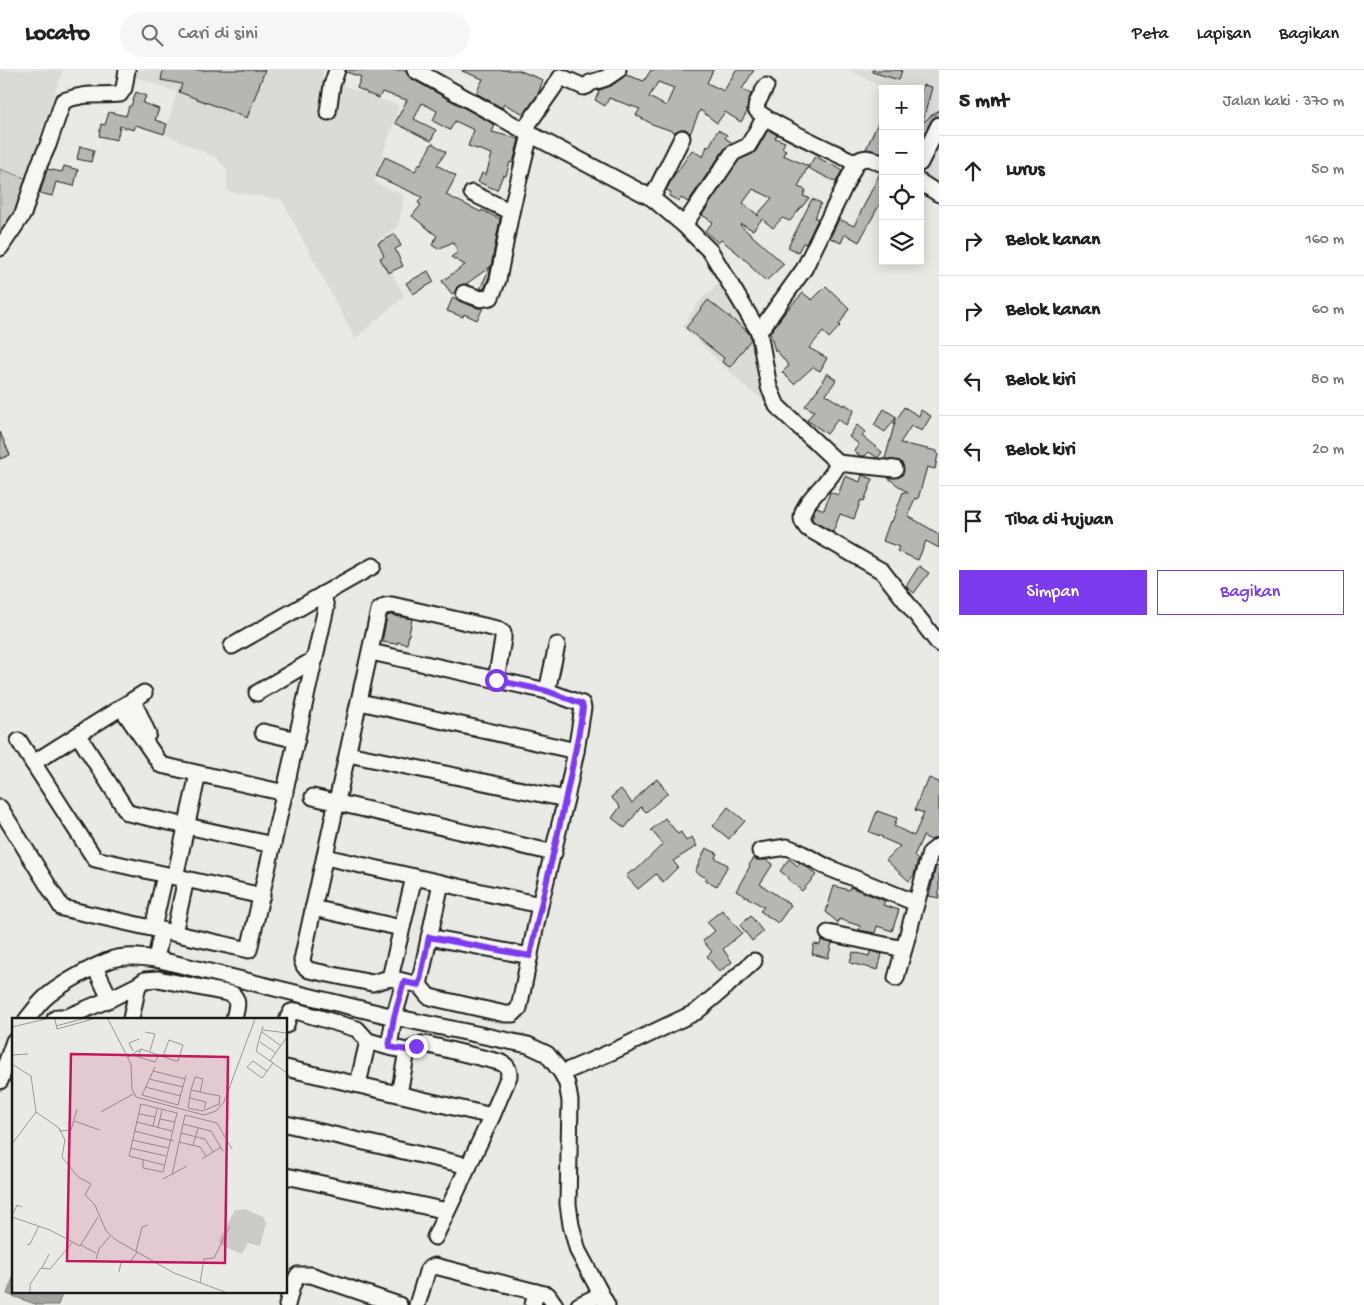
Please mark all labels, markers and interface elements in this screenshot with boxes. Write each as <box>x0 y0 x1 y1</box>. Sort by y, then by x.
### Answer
search box <box>120 12 470 57</box>
text: Locato <box>25 20 90 49</box>
icon: search <box>138 21 166 49</box>
text: Cari di sini <box>178 23 258 46</box>
text: Peta <box>1132 24 1169 45</box>
text: Lapisan <box>1197 24 1251 45</box>
text: Bagikan <box>1279 24 1339 45</box>
map controls <box>879 85 924 265</box>
button: + <box>879 85 924 130</box>
text: 5 mnt <box>959 90 1008 115</box>
text: Jalan kaki · 370 m <box>1223 93 1344 112</box>
button: − <box>879 130 924 175</box>
icon: ahead <box>959 157 987 185</box>
text: Lurus <box>1006 159 1045 182</box>
text: 50 m <box>1311 161 1344 180</box>
button: locate <box>879 175 924 220</box>
button: layers <box>879 220 924 265</box>
icon: right <box>959 227 987 255</box>
text: Belok kanan <box>1006 229 1100 252</box>
text: 160 m <box>1305 231 1344 250</box>
icon: right <box>959 297 987 325</box>
text: Belok kanan <box>1006 299 1100 322</box>
text: 60 m <box>1312 301 1344 320</box>
icon: left <box>959 367 987 395</box>
text: Belok kiri <box>1006 369 1076 392</box>
text: 80 m <box>1311 371 1344 390</box>
icon: left <box>959 437 987 465</box>
text: Belok kiri <box>1006 439 1076 462</box>
text: 20 m <box>1312 441 1344 460</box>
icon: arrive <box>959 507 987 535</box>
text: Tiba di tujuan <box>1006 509 1113 532</box>
button: Simpan <box>959 570 1147 615</box>
button: Bagikan <box>1157 570 1344 615</box>
route start <box>485 669 508 692</box>
inset map <box>12 1018 288 1292</box>
route end <box>405 1035 428 1058</box>

